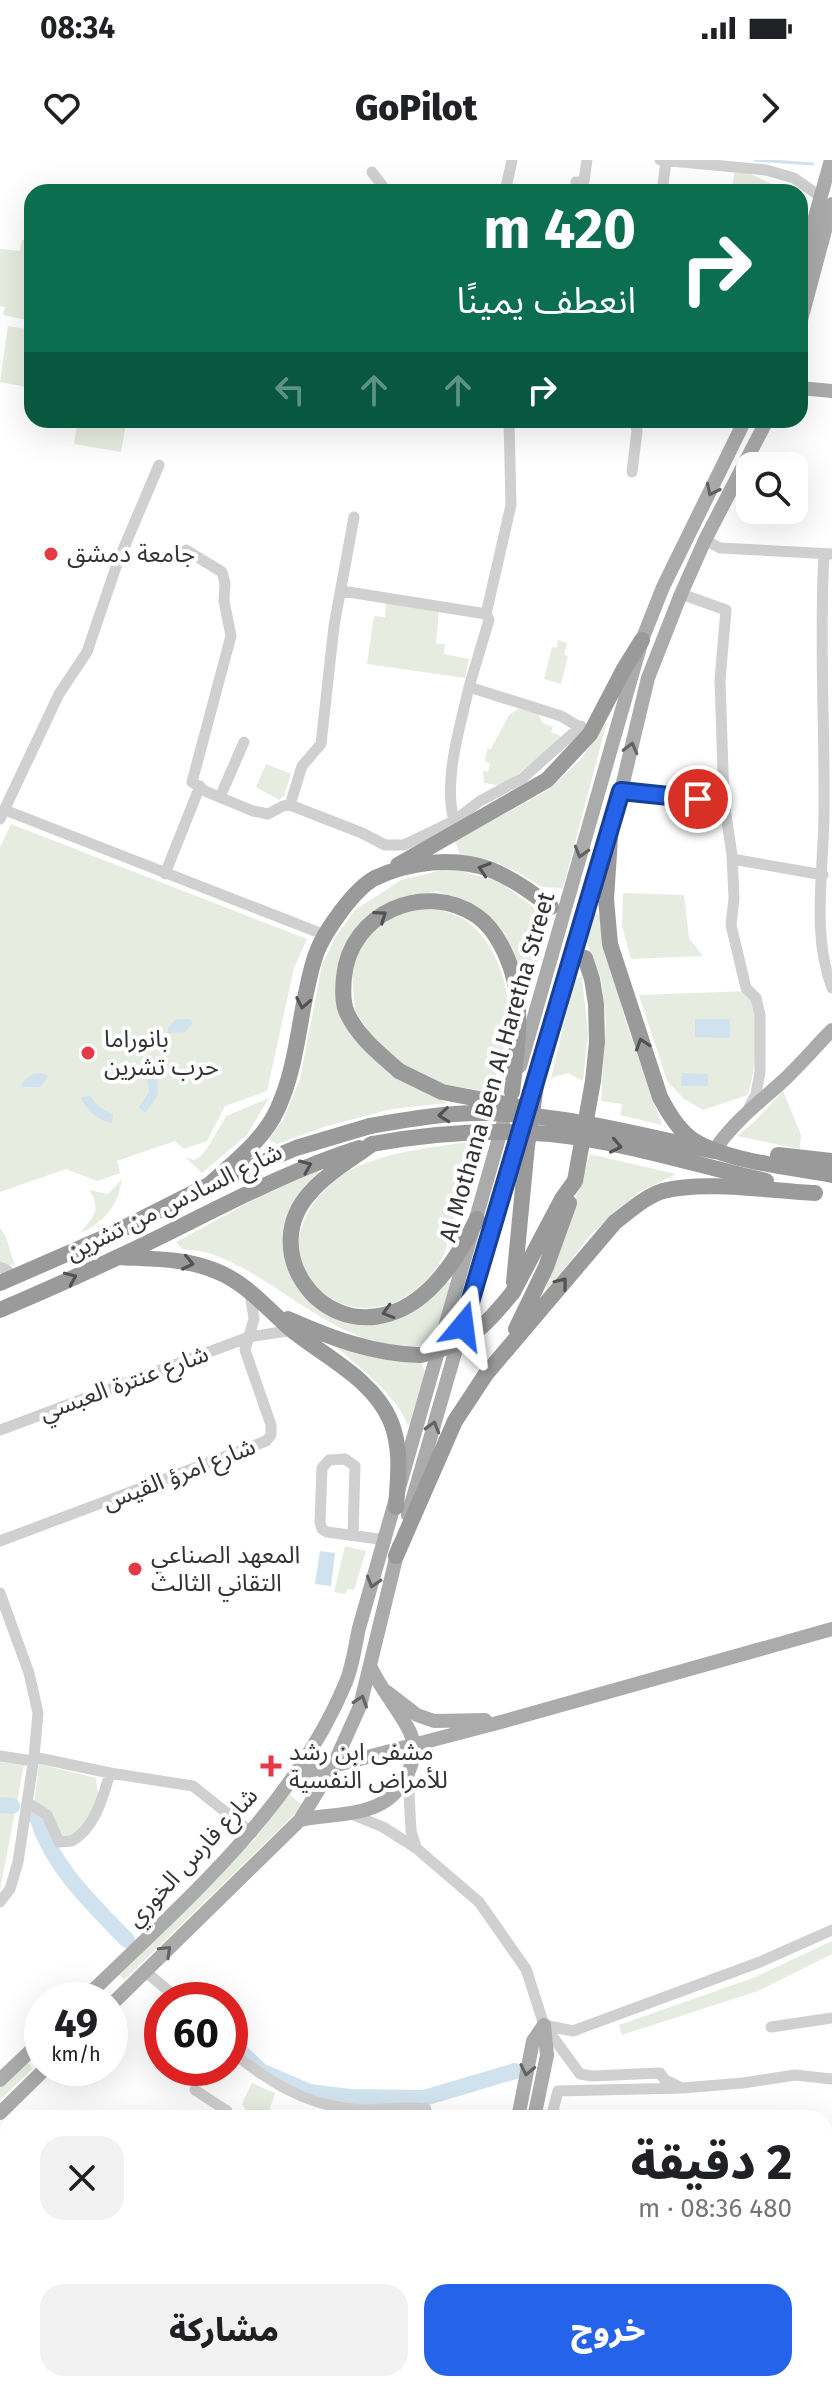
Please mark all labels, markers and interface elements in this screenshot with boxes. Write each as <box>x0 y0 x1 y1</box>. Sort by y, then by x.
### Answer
text: 08:34 <box>40 10 115 46</box>
icon: heart <box>40 86 84 130</box>
text: GoPilot <box>355 86 477 130</box>
icon: forward <box>748 86 792 130</box>
text: 420 m <box>483 196 636 263</box>
icon: right <box>664 216 768 320</box>
text: انعطف يمينًا <box>457 279 636 323</box>
icon: left <box>268 368 312 412</box>
icon: ahead <box>352 368 396 412</box>
icon: ahead <box>436 368 480 412</box>
icon: right <box>520 368 564 412</box>
map controls <box>736 452 808 524</box>
button: search <box>736 452 808 524</box>
one-way arrow <box>706 482 722 497</box>
place label: جامعة دمشق <box>67 540 195 569</box>
marker: جامعة دمشق <box>42 545 60 563</box>
one-way arrow <box>622 741 639 755</box>
pin <box>664 765 732 833</box>
icon: arrive <box>676 777 720 821</box>
one-way arrow <box>574 844 591 858</box>
one-way arrow <box>478 862 492 878</box>
street label: Al Mothana Ben Al Haretha Street <box>434 889 561 1245</box>
one-way arrow <box>372 911 387 926</box>
one-way arrow <box>296 996 313 1010</box>
place label: بانوراما حرب تشرين <box>104 1025 219 1081</box>
one-way arrow <box>635 1038 651 1052</box>
marker: بانوراما حرب تشرين <box>79 1044 97 1062</box>
one-way arrow <box>437 1107 450 1124</box>
one-way arrow <box>609 1137 622 1154</box>
street label: شارع السادس من تشرين <box>61 1138 288 1269</box>
one-way arrow <box>298 1159 312 1176</box>
one-way arrow <box>180 1254 194 1271</box>
one-way arrow <box>63 1272 77 1288</box>
one-way arrow <box>552 1278 567 1292</box>
position arrow <box>421 1284 505 1368</box>
one-way arrow <box>381 1303 395 1319</box>
street label: شارع عنترة العبسي <box>36 1339 214 1431</box>
one-way arrow <box>424 1421 440 1435</box>
street label: شارع امرؤ القيس <box>99 1432 260 1519</box>
place label: المعهد الصناعي التقاني الثالث <box>151 1541 300 1602</box>
marker: المعهد الصناعي التقاني الثالث <box>126 1560 144 1578</box>
one-way arrow <box>366 1574 382 1588</box>
one-way arrow <box>352 1695 368 1709</box>
place label: مشفى ابن رشد للأمراض النفسية <box>289 1738 448 1794</box>
marker: مشفى ابن رشد للأمراض النفسية <box>260 1755 282 1777</box>
street label: شارع فارس الخوري <box>120 1782 267 1935</box>
one-way arrow <box>157 1946 171 1960</box>
speed limit sign: 60 <box>144 1982 248 2086</box>
text: 49 <box>54 2000 98 2048</box>
text: km/h <box>51 2042 101 2066</box>
one-way arrow <box>520 2063 537 2077</box>
text: 2 دقيقة <box>631 2134 792 2192</box>
button: close <box>40 2136 124 2220</box>
text: 480 m · 08:36 <box>638 2193 792 2224</box>
button: مشاركة <box>40 2284 408 2376</box>
button: خروج <box>424 2284 792 2376</box>

